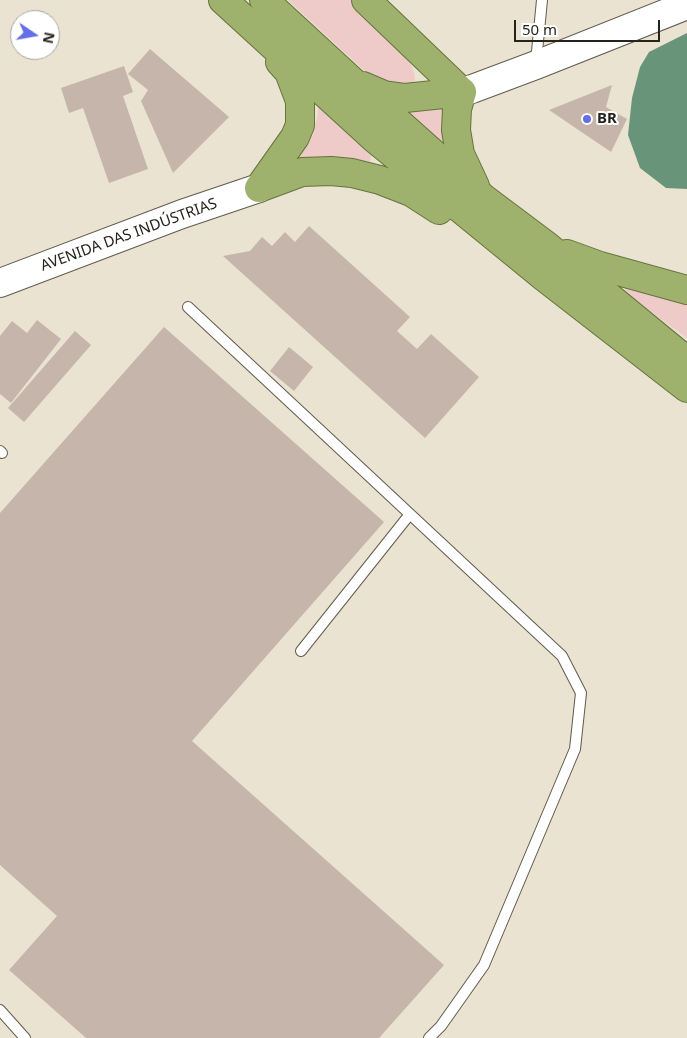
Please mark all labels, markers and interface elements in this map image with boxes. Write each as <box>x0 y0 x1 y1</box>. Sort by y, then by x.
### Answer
north arrow <box>10 10 60 60</box>
scale bar <box>517 10 663 42</box>
text: 50 m <box>522 19 557 39</box>
text: N <box>39 30 60 46</box>
place label: BR <box>597 110 617 128</box>
marker: BR <box>581 113 593 125</box>
street label: AVENIDA DAS INDÚSTRIAS <box>38 195 220 275</box>

